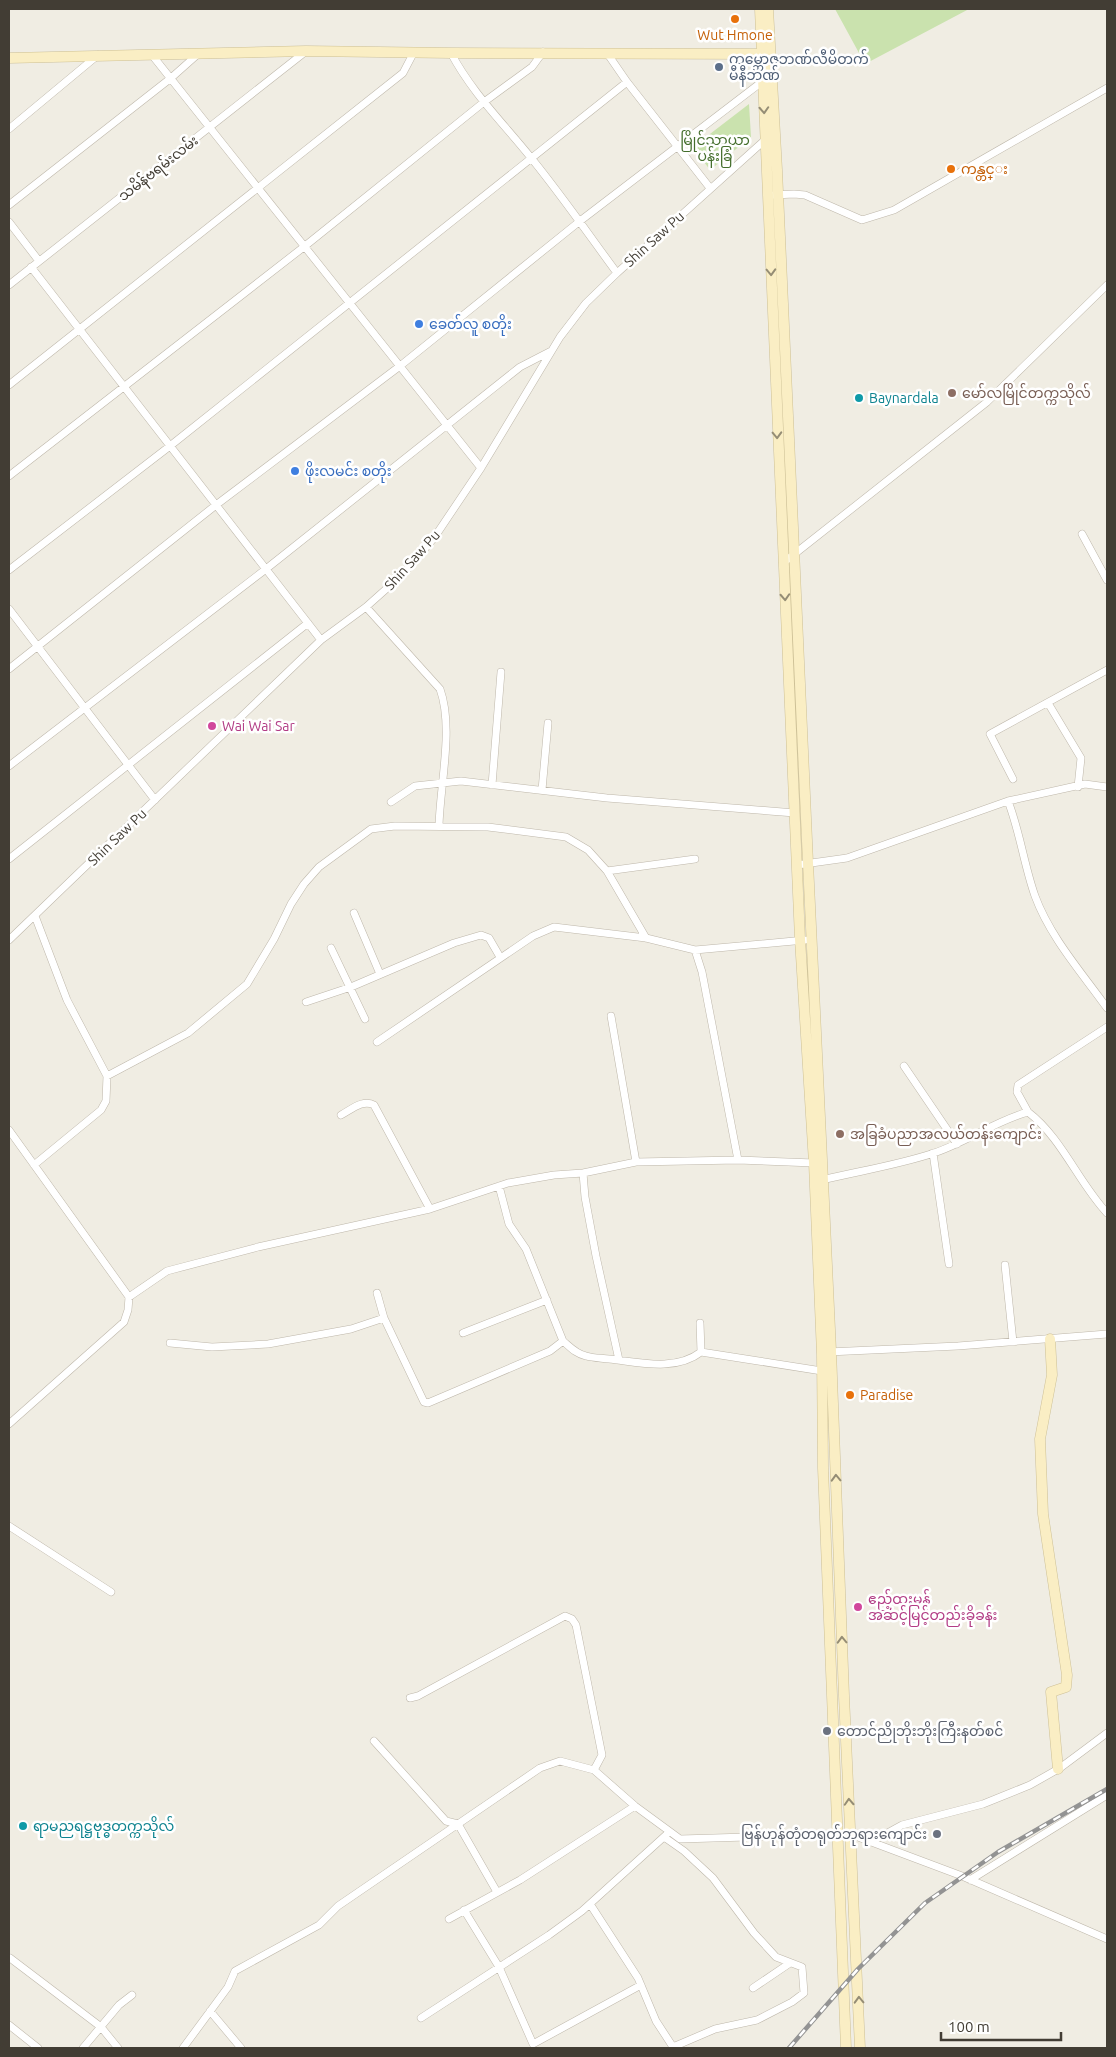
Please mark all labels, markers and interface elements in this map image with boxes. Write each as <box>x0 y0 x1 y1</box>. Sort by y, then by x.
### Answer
marker: Wut Hmone <box>729 13 741 25</box>
place label: Wut Hmone <box>697 27 773 43</box>
place label: ကမ္ဘောဇဘဏ်လီမိတက် မီနီဘဏ် <box>729 49 869 87</box>
marker: ကမ္ဘောဇဘဏ်လီမိတက် မီနီဘဏ် <box>713 61 725 73</box>
one-way arrow <box>759 106 770 114</box>
street label: သမိန်ဗရမ်းလမ်း <box>114 130 203 207</box>
park label: မြိုင်သာယာ ပန်းခြံ <box>680 130 750 168</box>
place label: ကန္တင္း <box>961 161 1008 181</box>
marker: ကန္တင္း <box>945 163 957 175</box>
street label: Shin Saw Pu <box>621 208 687 270</box>
one-way arrow <box>766 268 776 276</box>
place label: ခေတ်လူ စတိုး <box>429 314 512 336</box>
marker: ခေတ်လူ စတိုး <box>413 318 425 330</box>
place label: မော်လမြိုင်တက္ကသိုလ် <box>962 383 1091 405</box>
marker: မော်လမြိုင်တက္ကသိုလ် <box>946 387 958 399</box>
place label: Baynardala <box>869 390 939 406</box>
marker: Baynardala <box>853 392 865 404</box>
one-way arrow <box>772 431 783 439</box>
place label: ဖိုးလမင်း စတိုး <box>305 461 392 483</box>
marker: ဖိုးလမင်း စတိုး <box>289 465 301 477</box>
street label: Shin Saw Pu <box>381 527 443 593</box>
one-way arrow <box>779 593 790 601</box>
place label: Wai Wai Sar <box>222 718 295 734</box>
marker: Wai Wai Sar <box>206 720 218 732</box>
street label: Shin Saw Pu <box>85 805 149 869</box>
place label: အခြခံပညာအလယ်တန်းကျောင်း <box>850 1124 1042 1146</box>
marker: အခြခံပညာအလယ်တန်းကျောင်း <box>834 1128 846 1140</box>
place label: Paradise <box>860 1387 913 1403</box>
marker: Paradise <box>844 1389 856 1401</box>
one-way arrow <box>831 1473 841 1481</box>
place label: ဧည့်ထူးမွန် အဆင့်မြင့်တည်းခိုခန်း <box>868 1589 997 1627</box>
marker: ဧည့်ထူးမွန် အဆင့်မြင့်တည်းခိုခန်း <box>852 1601 864 1613</box>
one-way arrow <box>836 1636 847 1644</box>
place label: တောင်ညိုဘိုးဘိုးကြီးနတ်စင် <box>837 1721 1003 1743</box>
marker: တောင်ညိုဘိုးဘိုးကြီးနတ်စင် <box>821 1725 833 1737</box>
one-way arrow <box>843 1798 854 1806</box>
place label: ရာမညရဋ္ဌဗုဒ္ဓတက္ကသိုလ် <box>33 1816 174 1838</box>
marker: ရာမညရဋ္ဌဗုဒ္ဓတက္ကသိုလ် <box>17 1820 29 1832</box>
place label: ဗြန်ဟုန်တုံတရုတ်ဘုရားကျောင်း <box>741 1824 927 1846</box>
marker: ဗြန်ဟုန်တုံတရုတ်ဘုရားကျောင်း <box>931 1828 943 1840</box>
one-way arrow <box>853 1995 864 2003</box>
scale bar <box>941 2010 1061 2042</box>
text: 100 m <box>948 2018 990 2035</box>

